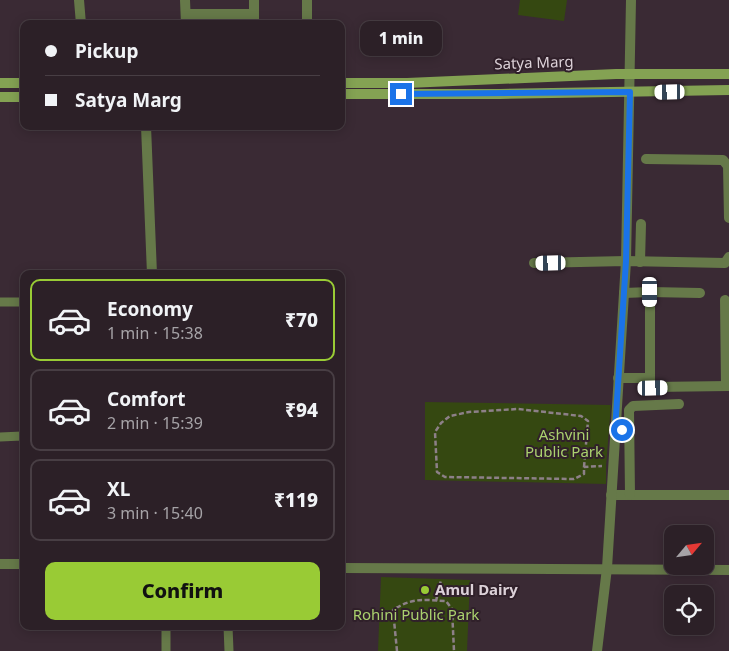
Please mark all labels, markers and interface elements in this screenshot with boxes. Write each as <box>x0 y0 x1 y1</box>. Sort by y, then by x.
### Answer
callout: 1 min <box>360 22 442 56</box>
text: 1 min <box>379 27 423 49</box>
text: Pickup <box>75 38 138 64</box>
street label: Satya Marg <box>494 51 574 73</box>
route end <box>390 83 412 105</box>
car <box>654 84 685 100</box>
text: Satya Marg <box>75 87 182 113</box>
car <box>535 255 566 271</box>
car <box>642 277 657 307</box>
text: Economy <box>107 296 193 322</box>
icon: car <box>47 298 92 343</box>
text: ₹70 <box>285 307 318 333</box>
text: 1 min · 15:38 <box>107 322 203 344</box>
car <box>637 380 668 396</box>
text: Comfort <box>107 386 186 412</box>
icon: car <box>47 388 92 433</box>
text: ₹94 <box>285 397 318 423</box>
text: 2 min · 15:39 <box>107 412 203 434</box>
route start <box>611 419 633 441</box>
park label: Ashvini Public Park <box>525 424 603 461</box>
text: XL <box>107 476 130 502</box>
icon: car <box>47 478 92 523</box>
text: ₹119 <box>274 487 318 513</box>
text: 3 min · 15:40 <box>107 502 203 524</box>
north arrow <box>664 525 714 575</box>
map controls <box>664 525 714 635</box>
button: Confirm <box>45 562 320 620</box>
place label: Amul Dairy <box>435 579 518 599</box>
marker: Amul Dairy <box>419 584 431 596</box>
button: locate <box>664 585 714 635</box>
park label: Rohini Public Park <box>353 604 479 624</box>

